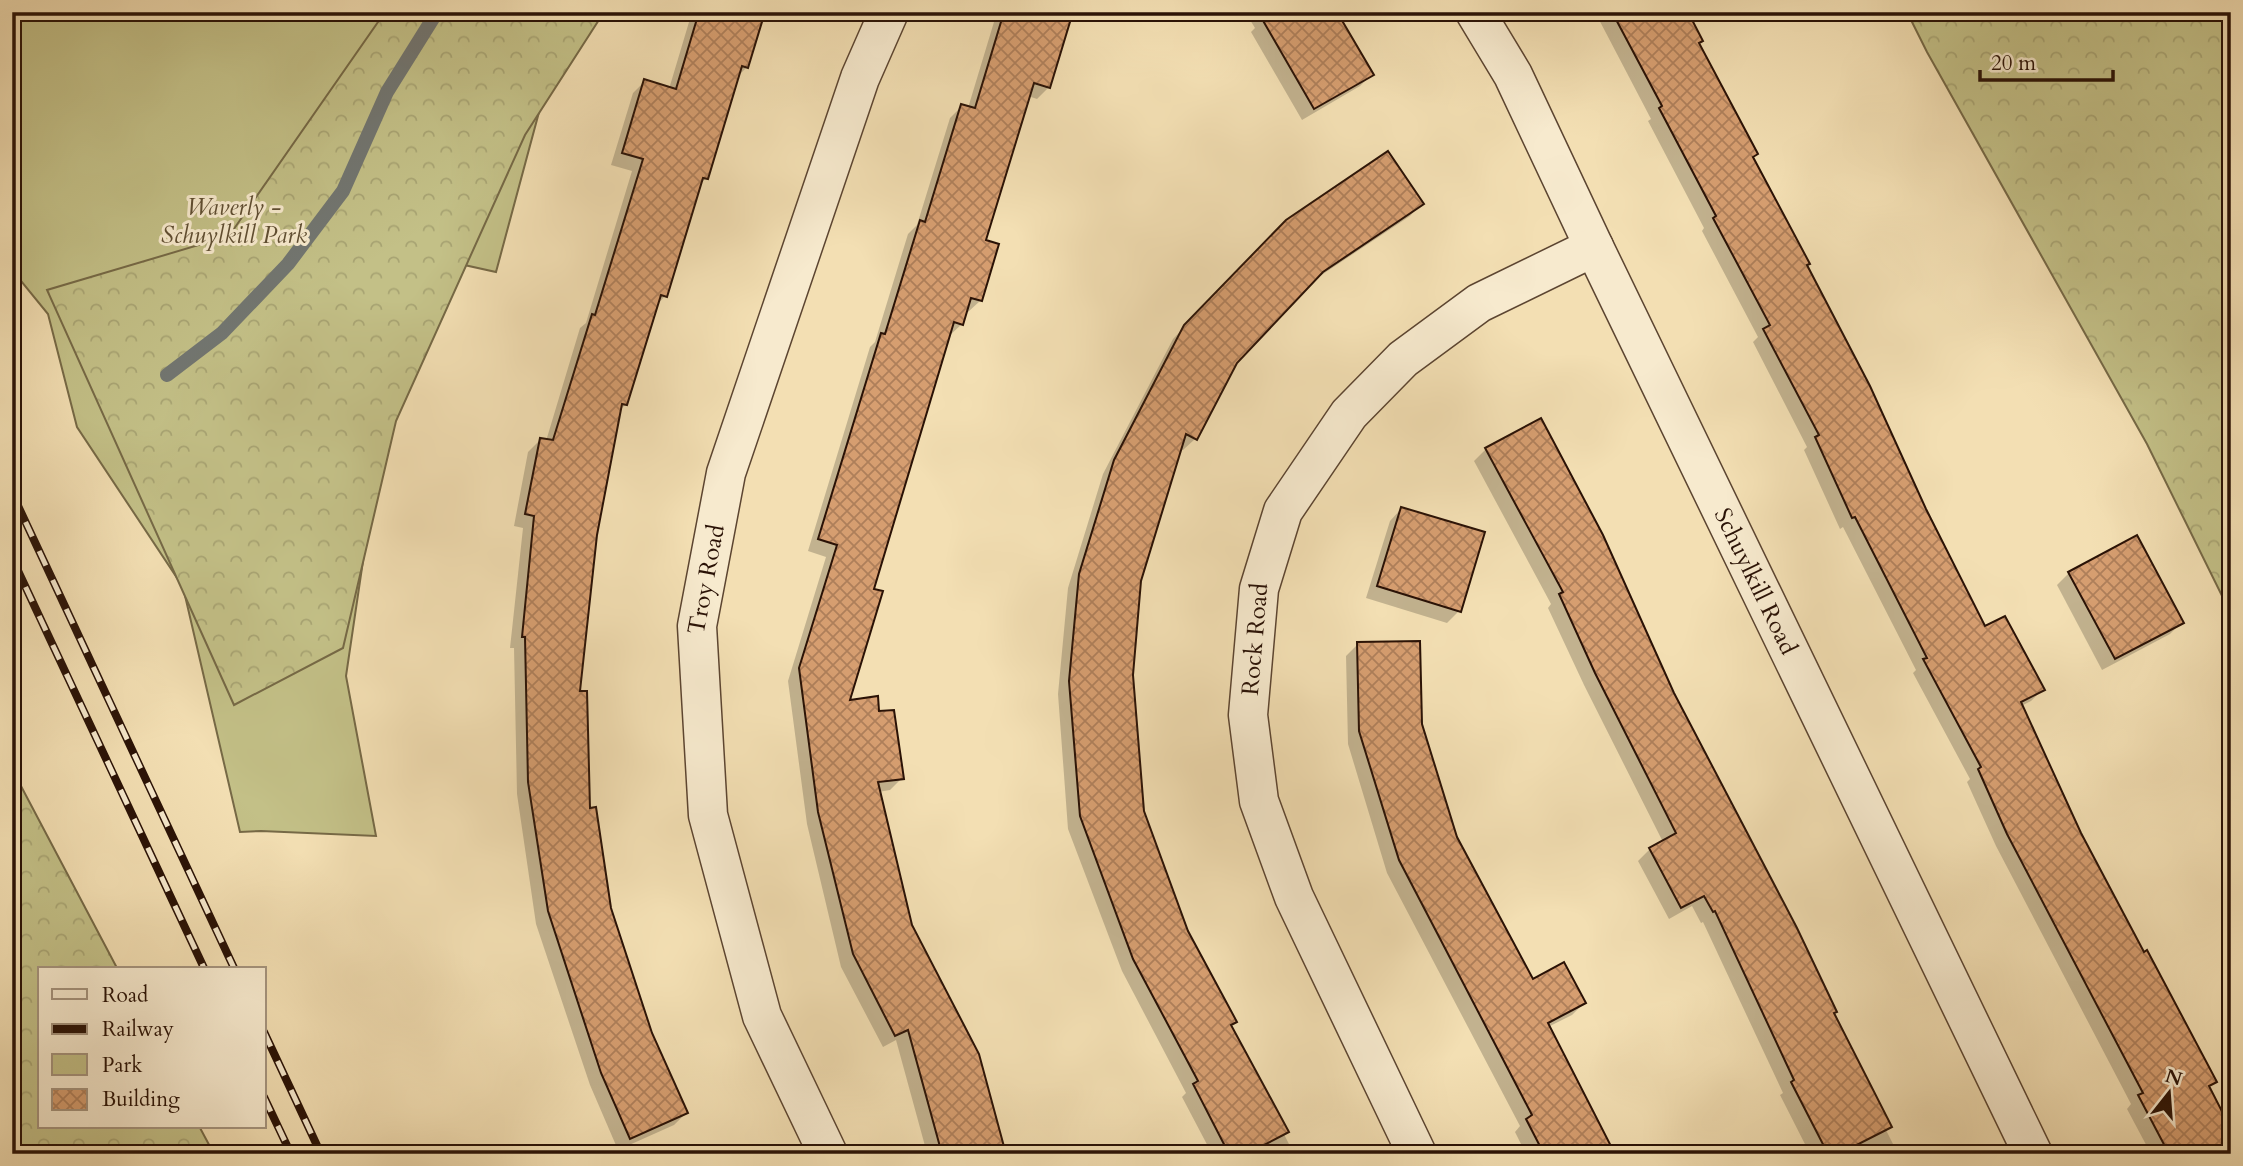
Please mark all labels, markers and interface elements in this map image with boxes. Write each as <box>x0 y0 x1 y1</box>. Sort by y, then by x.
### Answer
scale bar <box>1980 38 2114 82</box>
text: 20 m <box>1991 49 2036 78</box>
park label: Waverly - Schuylkill Park <box>161 191 307 252</box>
street label: Schuylkill Road <box>1706 502 1805 660</box>
street label: Troy Road <box>679 521 732 637</box>
street label: Rock Road <box>1233 581 1276 697</box>
legend <box>38 967 266 1128</box>
text: Road <box>102 981 148 1010</box>
text: Railway <box>102 1015 174 1044</box>
text: Park <box>102 1051 143 1080</box>
north arrow <box>2134 1058 2204 1128</box>
text: N <box>2162 1063 2186 1093</box>
text: Building <box>102 1085 180 1114</box>

